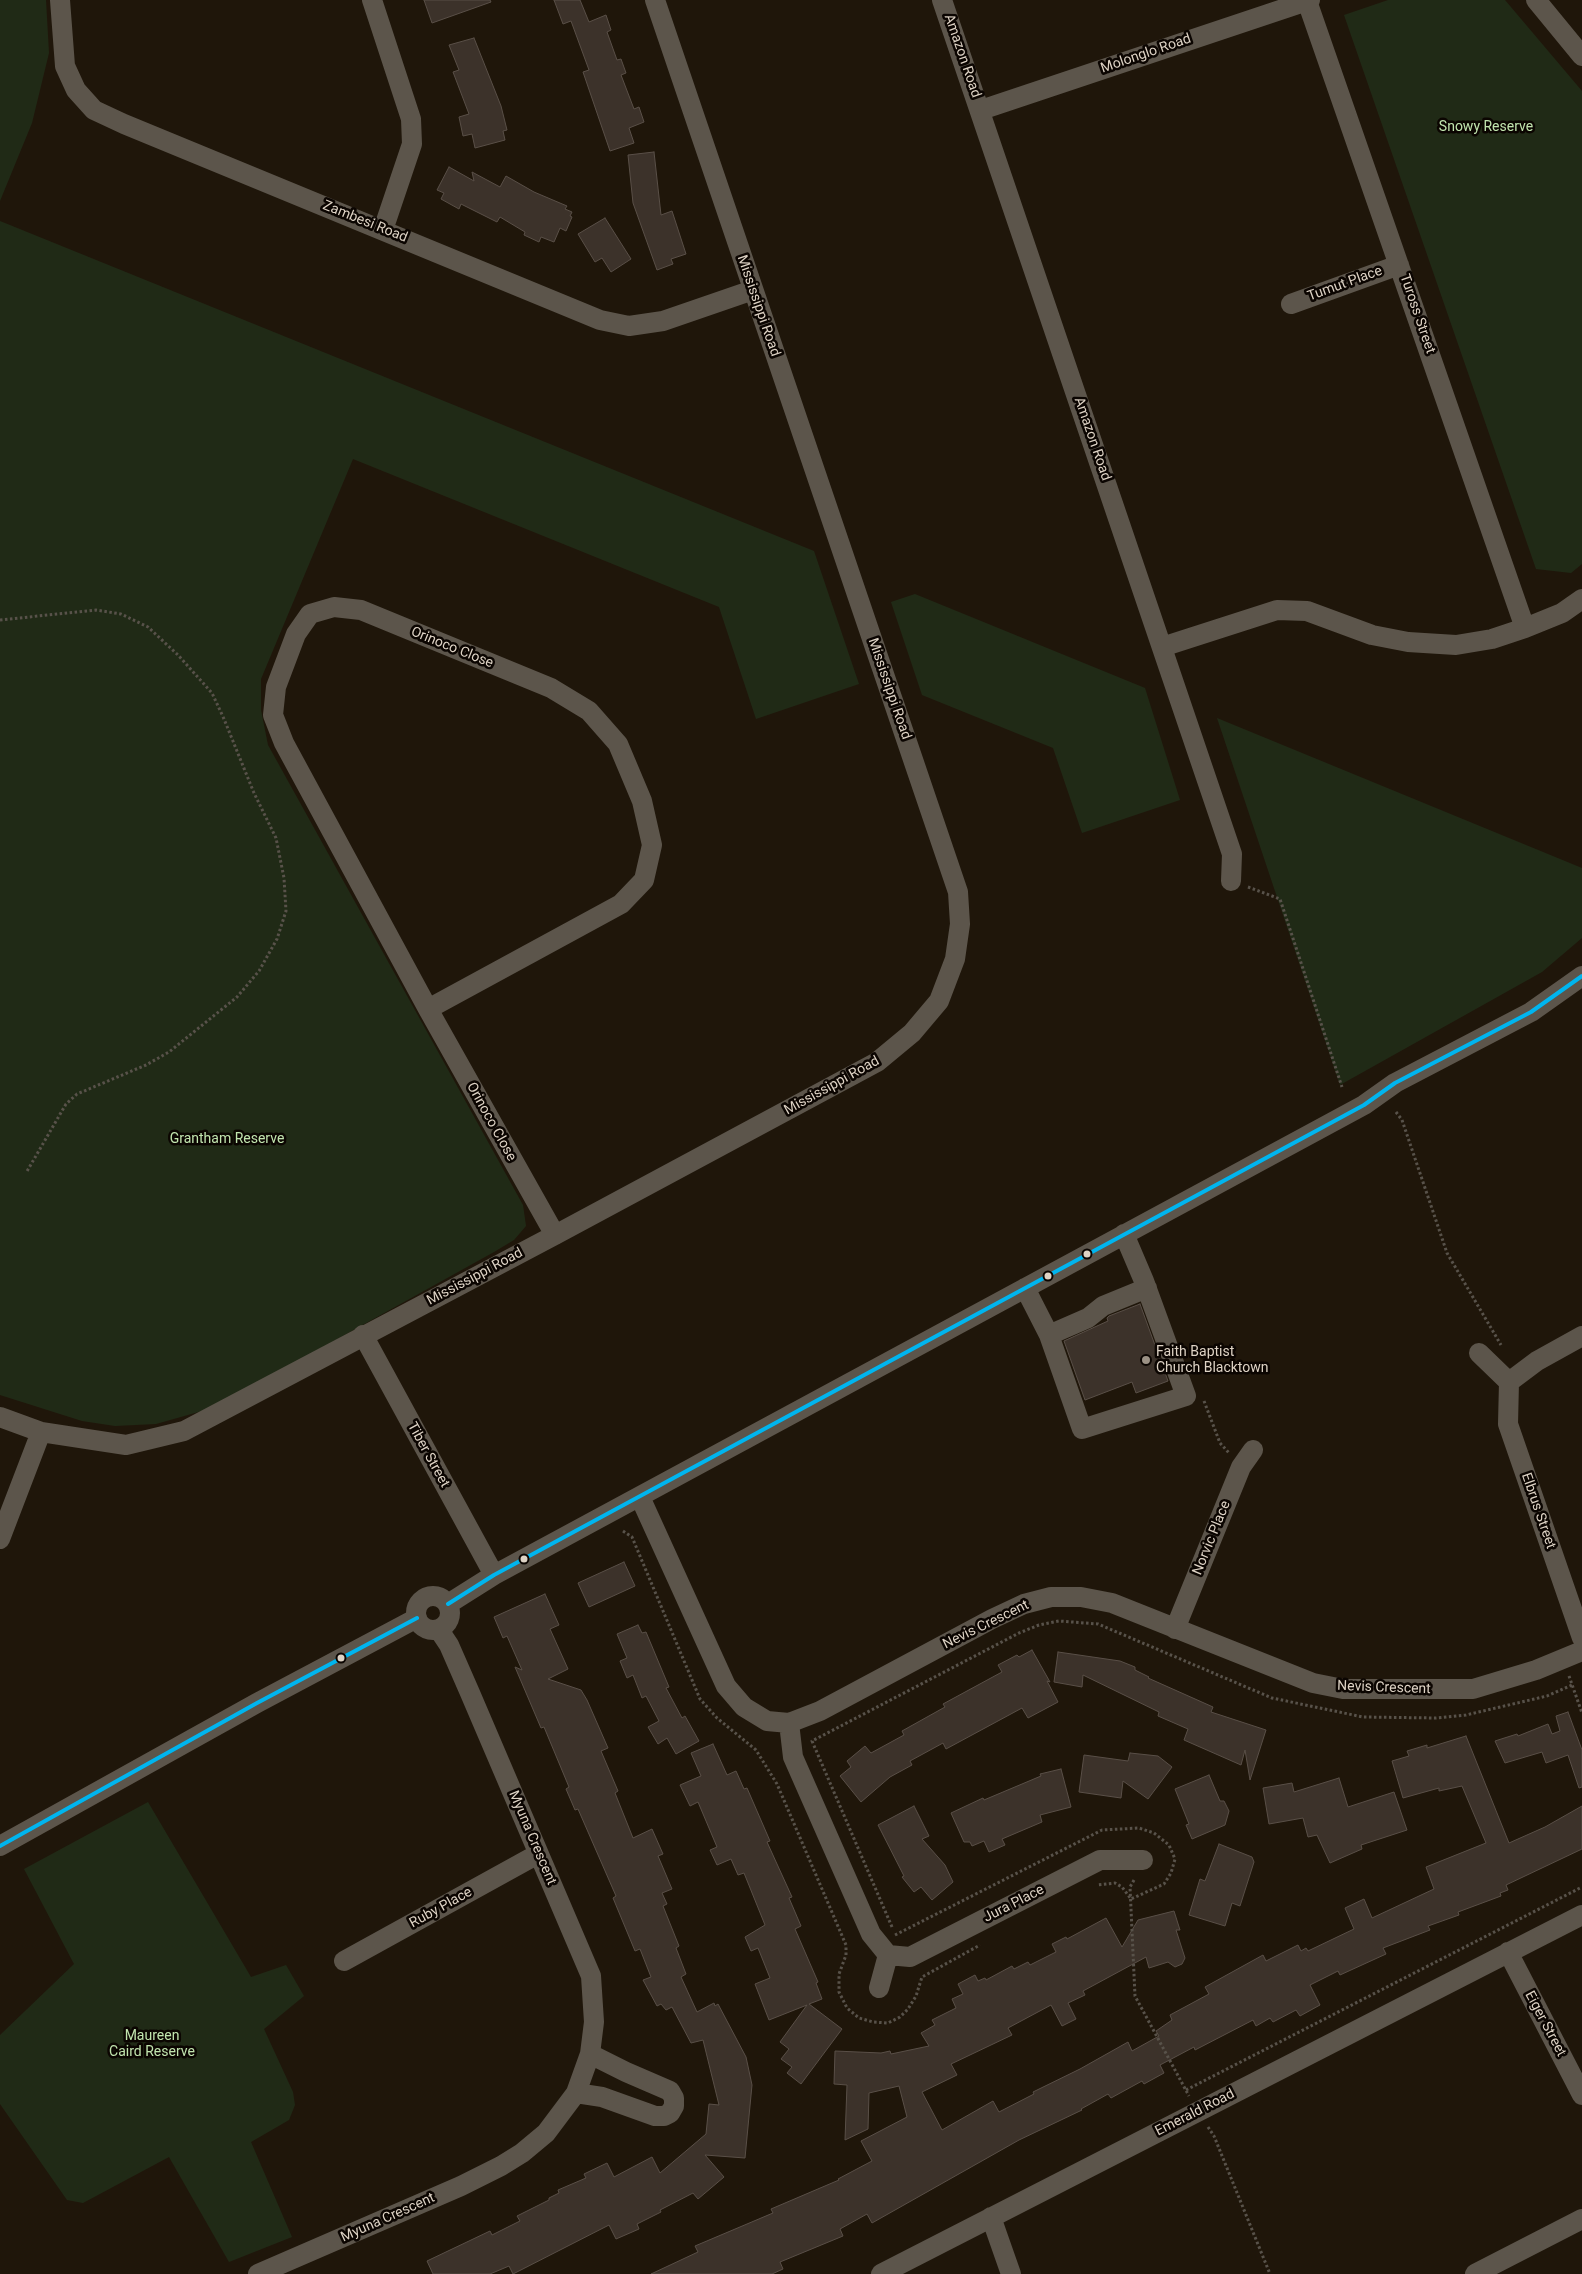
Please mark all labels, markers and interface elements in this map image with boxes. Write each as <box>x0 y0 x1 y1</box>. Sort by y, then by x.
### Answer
street label: Amazon Road <box>940 12 984 100</box>
street label: Molonglo Road <box>1099 31 1193 77</box>
park label: Snowy Reserve <box>1439 119 1533 135</box>
street label: Zambesi Road <box>320 197 410 247</box>
street label: Mississippi Road <box>733 253 783 359</box>
street label: Tumut Place <box>1305 263 1385 305</box>
street label: Tuross Street <box>1396 272 1438 356</box>
street label: Amazon Road <box>1070 395 1114 483</box>
street label: Orinoco Close <box>408 624 496 672</box>
street label: Mississippi Road <box>864 636 914 742</box>
street label: Mississippi Road <box>782 1053 882 1119</box>
street label: Orinoco Close <box>462 1080 520 1164</box>
park label: Grantham Reserve <box>170 1131 284 1147</box>
street label: Mississippi Road <box>424 1245 526 1309</box>
unlabelled marker <box>1082 1249 1092 1259</box>
unlabelled marker <box>1043 1271 1053 1281</box>
place label: Faith Baptist Church Blacktown <box>1156 1344 1269 1376</box>
marker: Faith Baptist Church Blacktown <box>1140 1354 1152 1366</box>
street label: Tiber Street <box>403 1419 453 1491</box>
street label: Elbrus Street <box>1517 1471 1559 1551</box>
street label: Norvic Place <box>1190 1498 1234 1578</box>
unlabelled marker <box>519 1554 529 1564</box>
street label: Nevis Crescent <box>940 1597 1032 1653</box>
unlabelled marker <box>336 1653 346 1663</box>
street label: Nevis Crescent <box>1337 1678 1431 1698</box>
street label: Myuna Crescent <box>505 1788 559 1888</box>
street label: Jura Place <box>981 1882 1047 1926</box>
street label: Ruby Place <box>407 1884 475 1932</box>
street label: Eiger Street <box>1521 1988 1569 2060</box>
park label: Maureen Caird Reserve <box>109 2028 195 2060</box>
street label: Emerald Road <box>1153 2086 1237 2140</box>
street label: Myuna Crescent <box>339 2190 437 2246</box>

